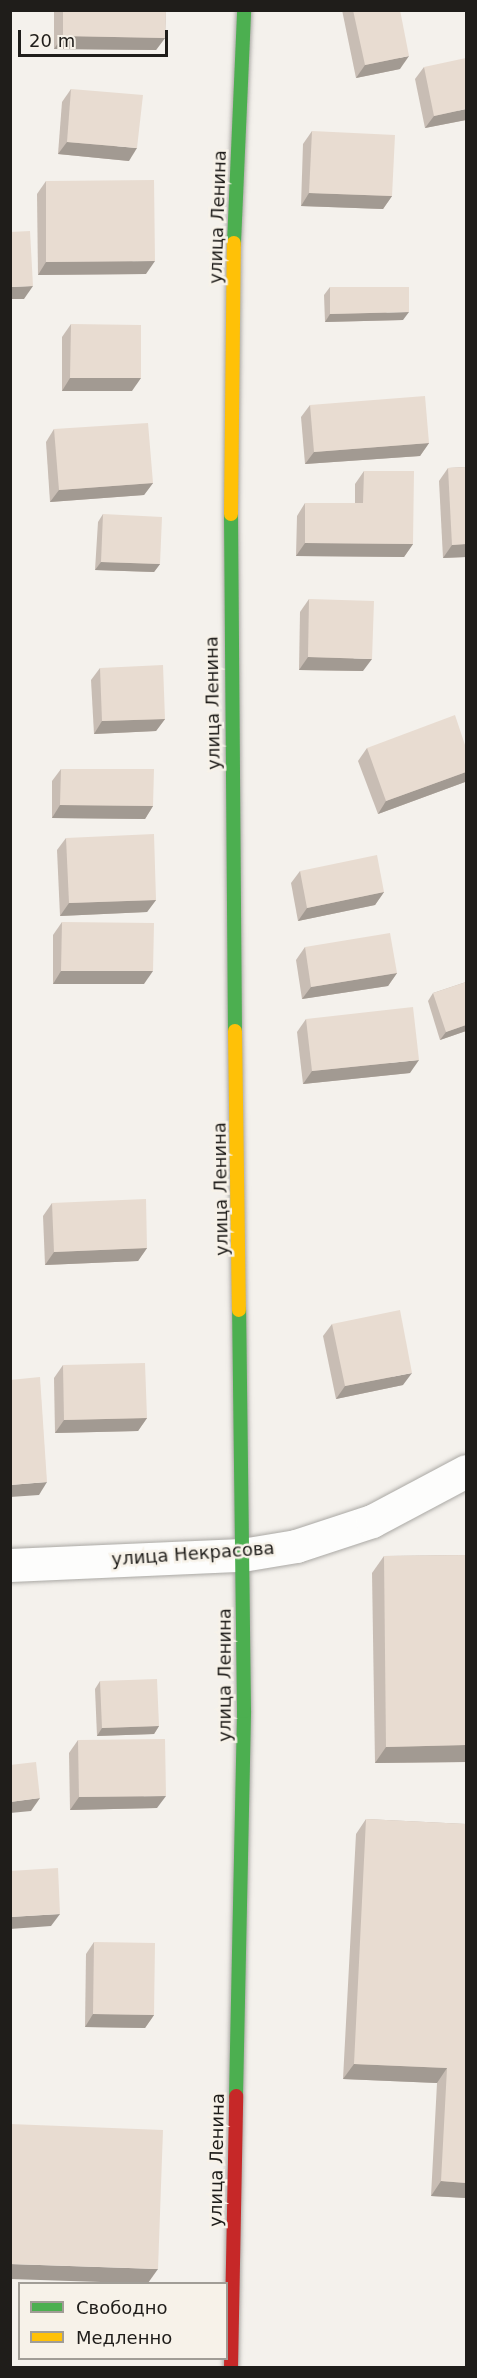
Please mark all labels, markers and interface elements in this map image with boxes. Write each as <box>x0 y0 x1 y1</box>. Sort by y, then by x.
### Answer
scale bar <box>21 18 171 56</box>
text: 20 m <box>29 30 75 51</box>
street label: улица Ленина <box>205 150 231 284</box>
street label: улица Ленина <box>201 636 225 770</box>
street label: улица Ленина <box>209 1122 233 1256</box>
street label: улица Некрасова <box>111 1538 275 1570</box>
street label: улица Ленина <box>214 1608 236 1742</box>
street label: улица Ленина <box>205 2093 229 2227</box>
legend <box>18 2282 228 2360</box>
text: Свободно <box>76 2297 168 2318</box>
text: Медленно <box>76 2327 172 2348</box>

